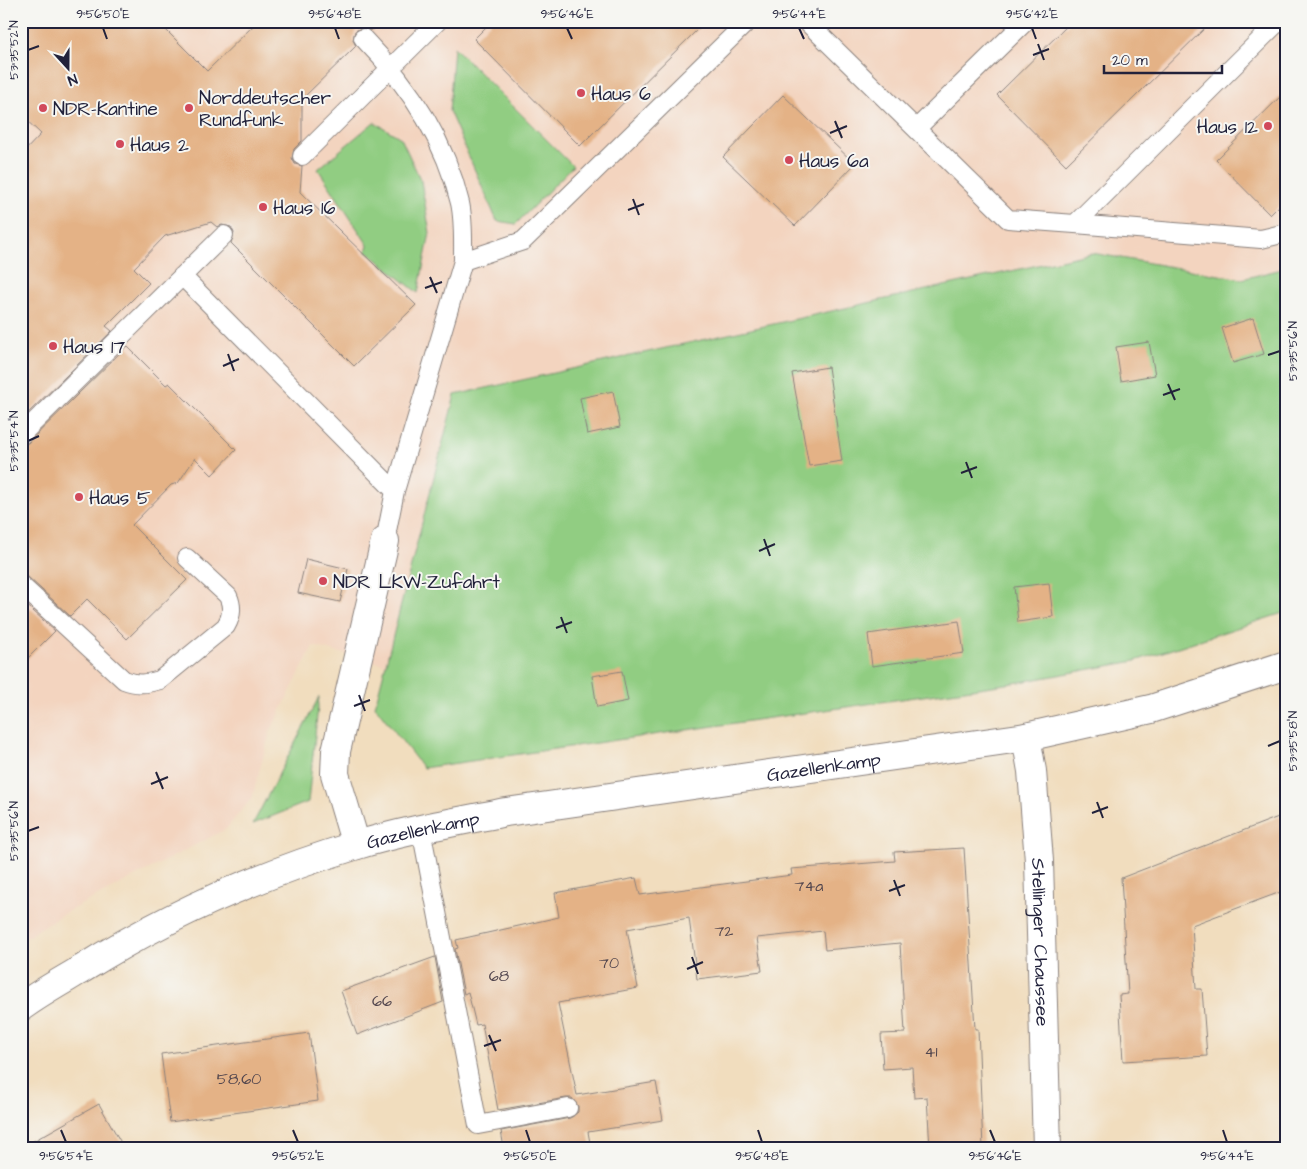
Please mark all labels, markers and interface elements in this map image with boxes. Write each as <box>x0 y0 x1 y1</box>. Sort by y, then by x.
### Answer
text: 9°56'50"E <box>76 6 130 23</box>
text: 9°56'48"E <box>308 6 362 23</box>
text: 9°56'46"E <box>540 6 594 23</box>
text: 9°56'44"E <box>772 6 826 23</box>
text: 9°56'42"E <box>1006 6 1058 23</box>
text: 53°35'52"N <box>6 20 23 80</box>
north arrow <box>42 42 92 92</box>
scale bar <box>1104 42 1222 74</box>
text: 20 m <box>1112 50 1148 71</box>
text: N <box>64 68 80 90</box>
place label: Haus 6 <box>591 81 651 108</box>
place label: Norddeutscher Rundfunk <box>199 85 331 134</box>
marker: Haus 6 <box>575 87 587 99</box>
place label: NDR-Kantine <box>53 96 158 123</box>
marker: NDR-Kantine <box>37 102 49 114</box>
marker: Norddeutscher Rundfunk <box>183 102 195 114</box>
place label: Haus 12 <box>1197 114 1258 141</box>
marker: Haus 12 <box>1262 120 1274 132</box>
place label: Haus 2 <box>130 132 189 159</box>
marker: Haus 2 <box>114 138 126 150</box>
place label: Haus 6a <box>799 148 869 175</box>
marker: Haus 6a <box>783 154 795 166</box>
place label: Haus 16 <box>273 195 335 222</box>
marker: Haus 16 <box>257 201 269 213</box>
text: 53°35'56"N <box>1285 320 1302 381</box>
place label: Haus 17 <box>63 334 125 361</box>
marker: Haus 17 <box>47 340 59 352</box>
text: 53°35'54"N <box>6 410 23 471</box>
place label: Haus 5 <box>89 485 151 512</box>
marker: Haus 5 <box>73 491 85 503</box>
place label: NDR LKW-Zufahrt <box>333 569 500 596</box>
marker: NDR LKW-Zufahrt <box>317 575 329 587</box>
text: 53°35'58"N <box>1285 710 1302 771</box>
street label: Gazellenkamp <box>765 746 883 789</box>
text: 53°35'56"N <box>6 800 23 861</box>
street label: Gazellenkamp <box>363 805 482 857</box>
street label: Stellinger Chaussee <box>1024 858 1056 1027</box>
house number: 74a <box>795 875 823 897</box>
house number: 72 <box>715 920 734 942</box>
house number: 70 <box>599 952 619 974</box>
house number: 68 <box>489 965 509 987</box>
house number: 66 <box>372 990 392 1012</box>
house number: 41 <box>925 1041 937 1063</box>
house number: 58,60 <box>217 1068 261 1090</box>
text: 9°56'54"E <box>39 1148 93 1165</box>
text: 9°56'52"E <box>272 1148 324 1165</box>
text: 9°56'50"E <box>503 1148 557 1165</box>
text: 9°56'48"E <box>735 1148 789 1165</box>
text: 9°56'46"E <box>968 1148 1022 1165</box>
text: 9°56'44"E <box>1200 1148 1254 1165</box>

